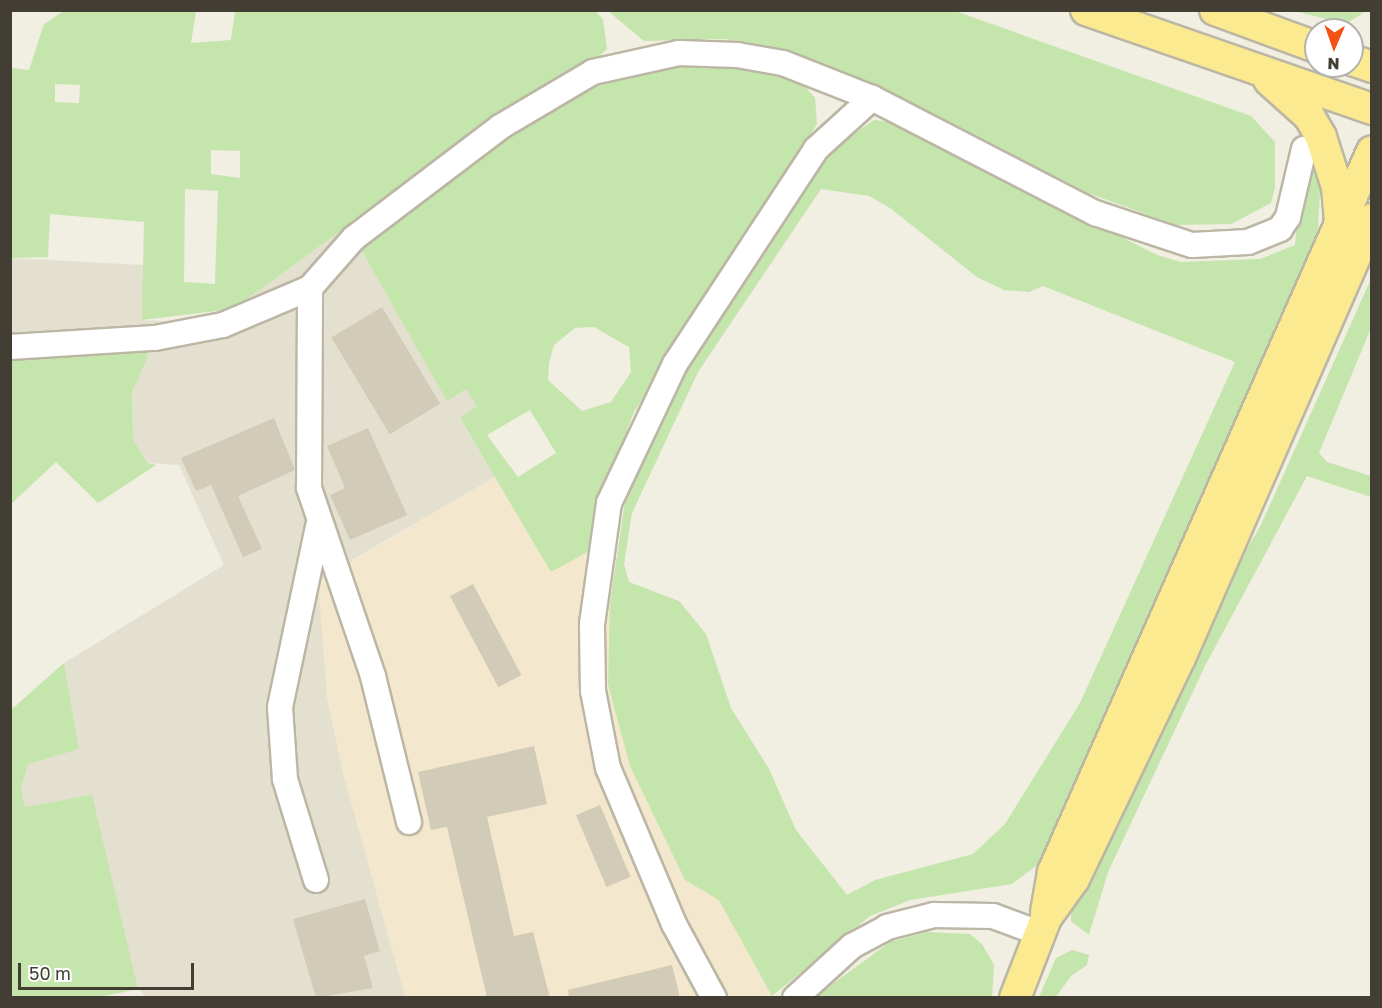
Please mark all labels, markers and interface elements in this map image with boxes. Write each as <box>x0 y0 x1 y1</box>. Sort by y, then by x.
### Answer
north arrow <box>1304 18 1364 78</box>
text: N <box>1327 54 1340 74</box>
scale bar <box>21 951 196 989</box>
text: 50 m <box>29 962 71 984</box>

